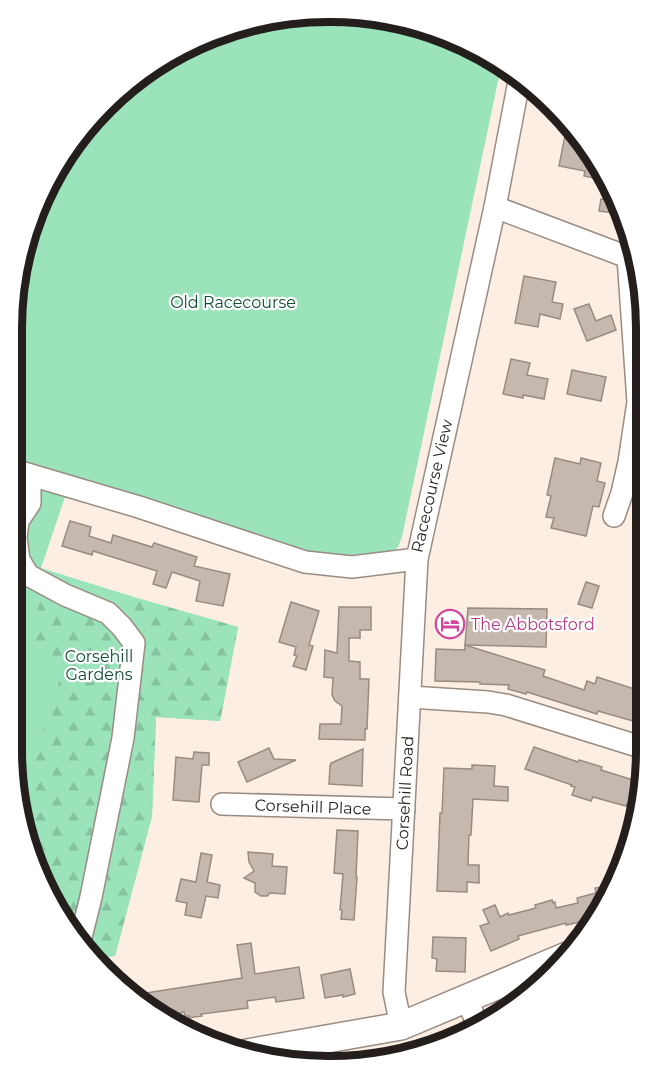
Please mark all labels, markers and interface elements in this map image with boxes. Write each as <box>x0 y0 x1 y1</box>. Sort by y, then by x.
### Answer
park label: Old Racecourse <box>170 293 296 312</box>
street label: Racecourse View <box>407 418 457 554</box>
hotel icon: The Abbotsford <box>434 608 466 640</box>
place label: The Abbotsford <box>471 615 595 634</box>
park label: Corsehill Gardens <box>65 647 133 684</box>
street label: Corsehill Road <box>393 735 417 851</box>
street label: Corsehill Place <box>254 795 372 819</box>

